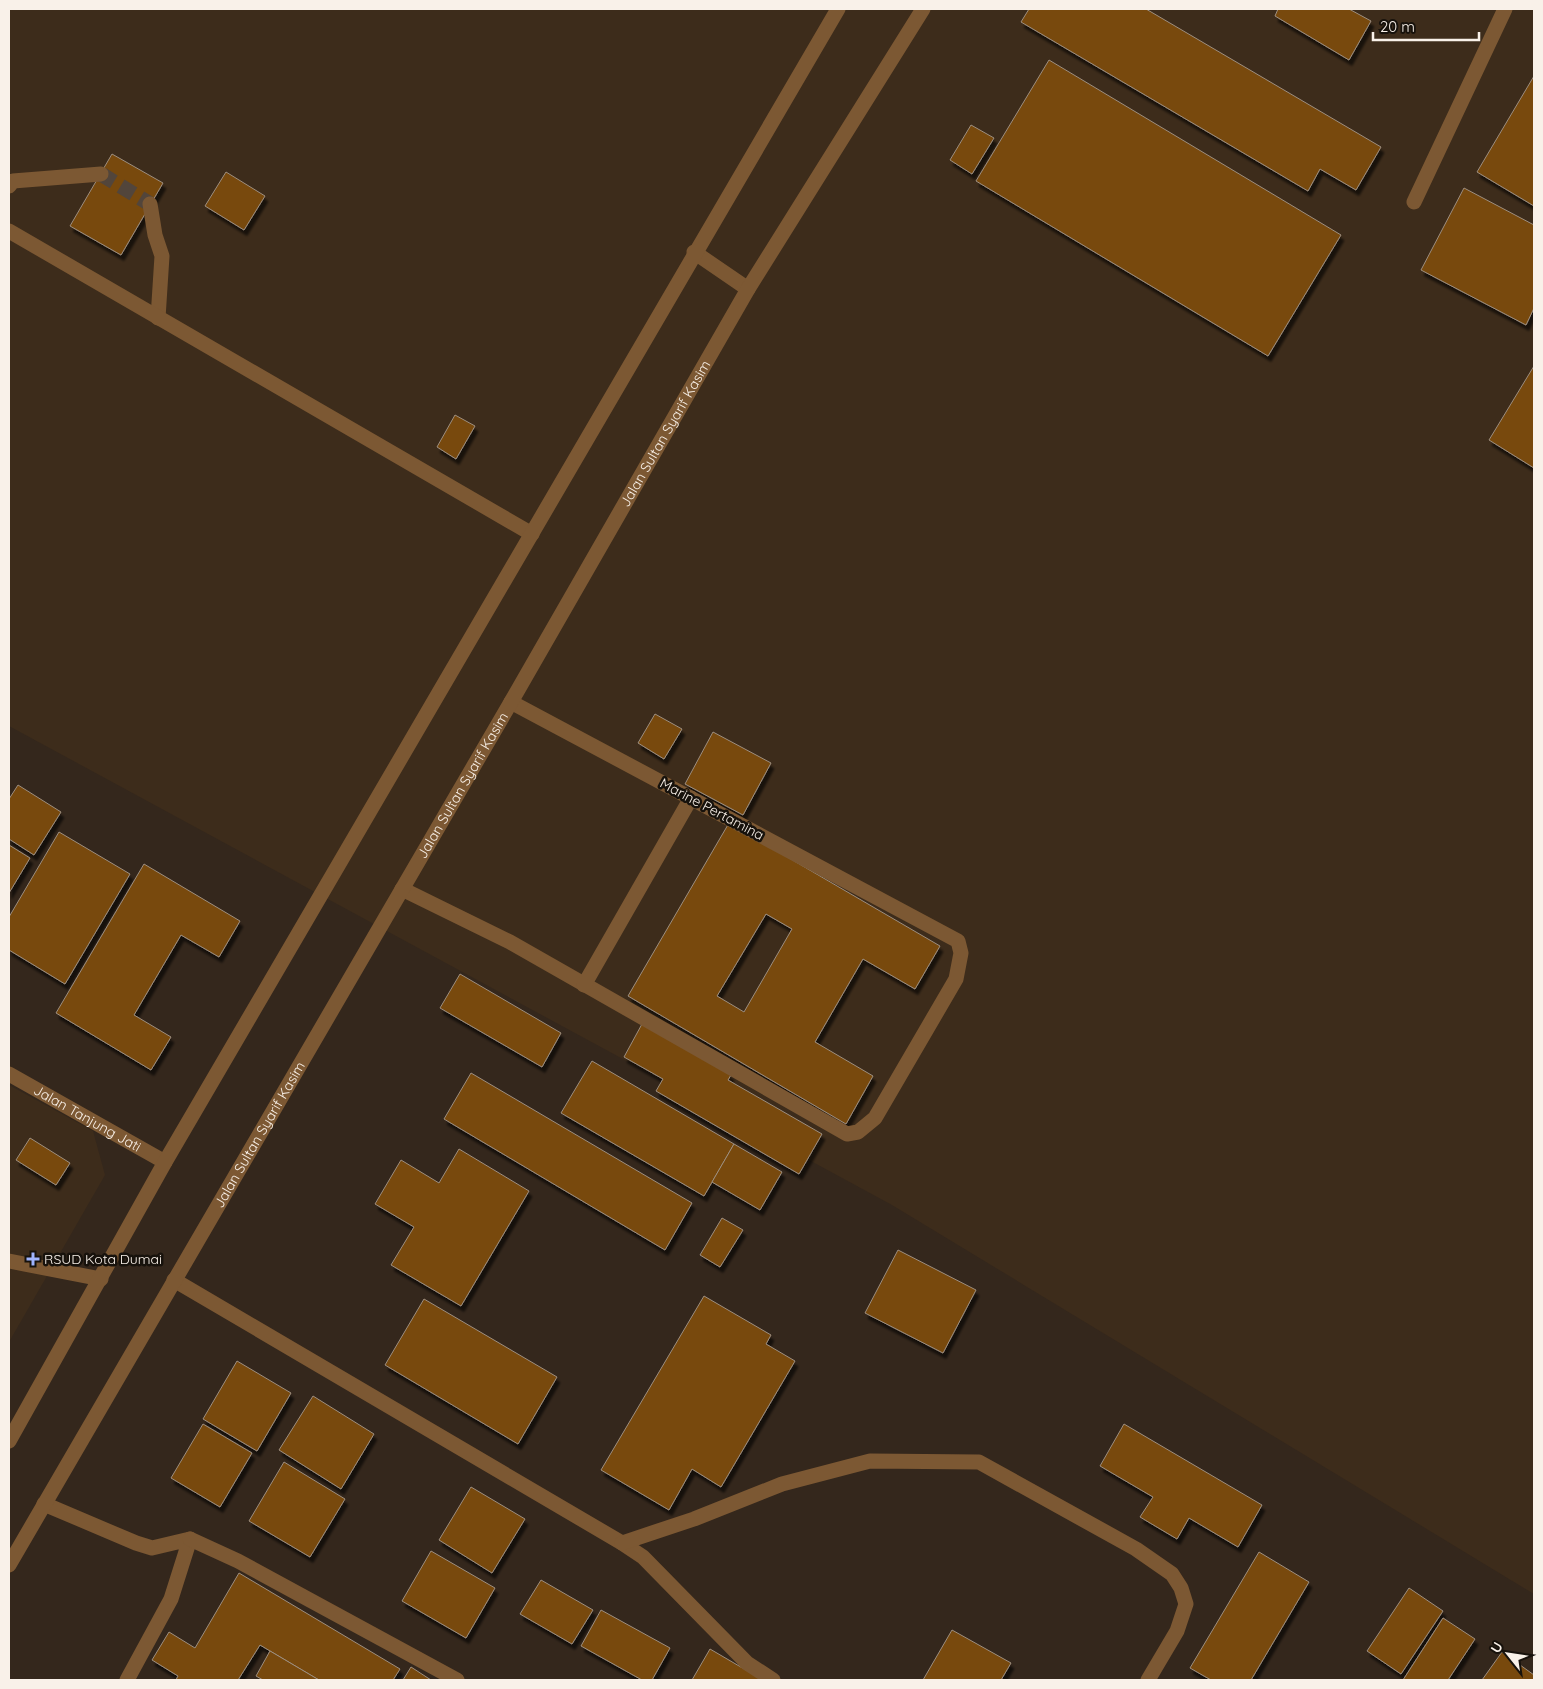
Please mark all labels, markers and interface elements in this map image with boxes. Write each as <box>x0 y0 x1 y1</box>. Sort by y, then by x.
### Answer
scale bar <box>1373 10 1479 42</box>
text: 20 m <box>1380 17 1415 36</box>
street label: Jalan Sultan Syarif Kasim <box>616 357 714 510</box>
street label: Jalan Sultan Syarif Kasim <box>413 709 512 862</box>
street label: Marine Pertamina <box>657 774 767 844</box>
street label: Jalan Sultan Syarif Kasim <box>210 1058 309 1211</box>
street label: Jalan Tanjung Jati <box>31 1081 144 1156</box>
place label: RSUD Kota Dumai <box>44 1250 162 1268</box>
marker: RSUD Kota Dumai <box>26 1252 40 1266</box>
north arrow <box>1483 1629 1533 1679</box>
text: U <box>1486 1639 1507 1656</box>

